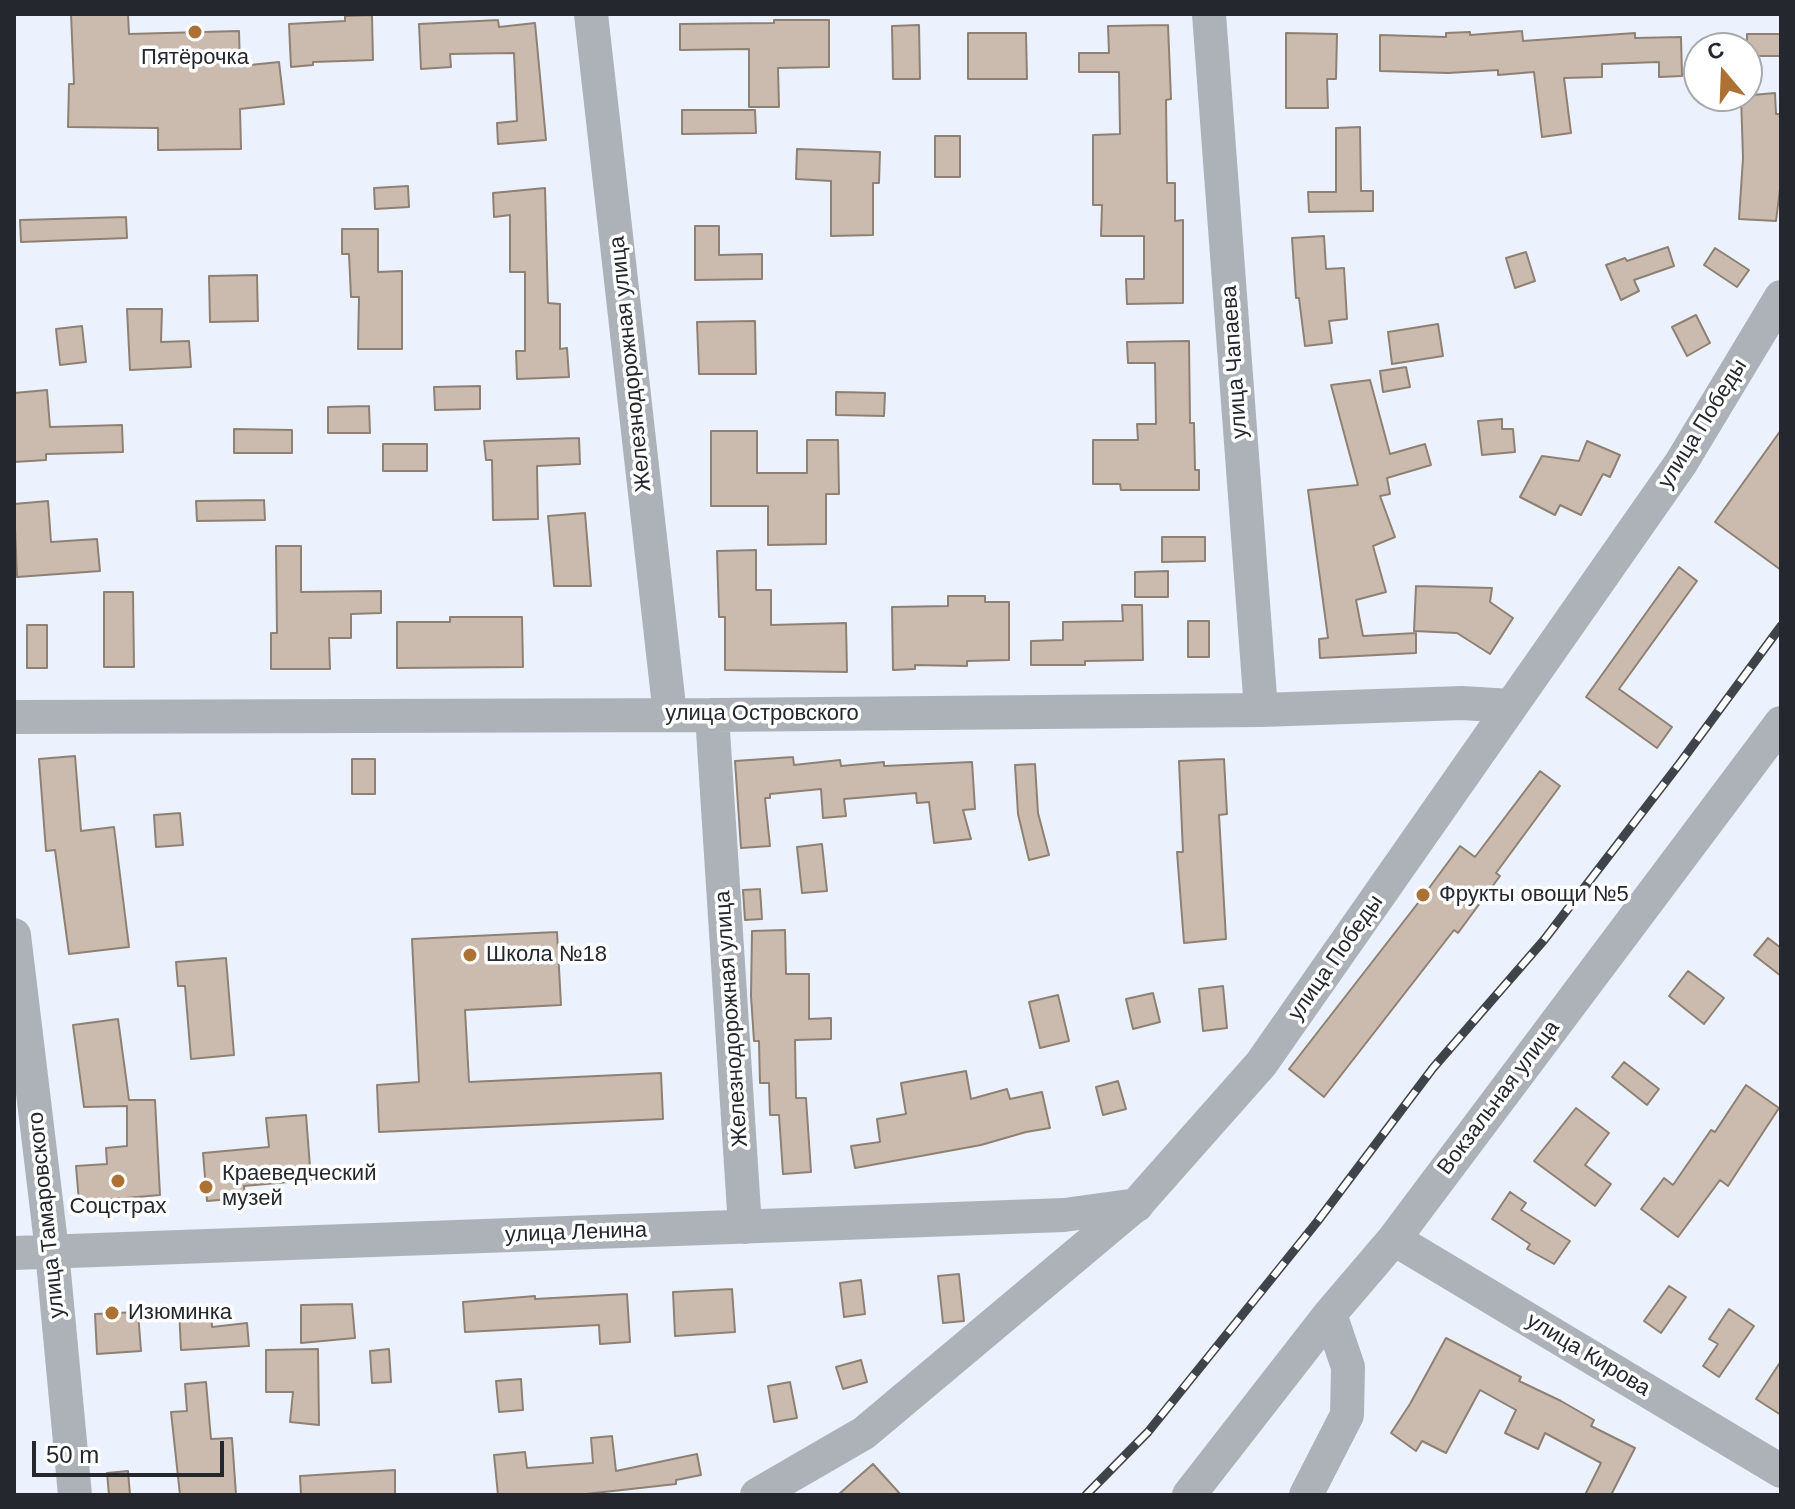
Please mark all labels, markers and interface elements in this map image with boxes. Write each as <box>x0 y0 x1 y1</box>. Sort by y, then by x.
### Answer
marker: Пятёрочка <box>186 23 204 41</box>
north arrow <box>1683 32 1763 112</box>
text: С <box>1704 36 1727 65</box>
place label: Пятёрочка <box>141 45 249 71</box>
street label: Железнодорожная улица <box>604 235 658 493</box>
street label: улица Чапаева <box>1216 284 1254 440</box>
street label: улица Победы <box>1653 355 1753 493</box>
street label: улица Островского <box>665 701 859 727</box>
place label: Фрукты овощи №5 <box>1439 882 1629 908</box>
marker: Фрукты овощи №5 <box>1414 886 1432 904</box>
street label: Железнодорожная улица <box>710 890 754 1148</box>
street label: улица Победы <box>1283 890 1389 1026</box>
place label: Школа №18 <box>486 942 607 968</box>
marker: Школа №18 <box>461 946 479 964</box>
street label: Вокзальная улица <box>1432 1016 1566 1180</box>
street label: улица Тамаровского <box>23 1110 71 1320</box>
place label: Краеведческий музей <box>222 1161 376 1212</box>
marker: Соцстрах <box>109 1172 127 1190</box>
marker: Краеведческий музей <box>197 1178 215 1196</box>
place label: Соцстрах <box>69 1194 167 1220</box>
street label: улица Ленина <box>505 1217 647 1249</box>
place label: Изюминка <box>128 1300 232 1326</box>
marker: Изюминка <box>103 1304 121 1322</box>
street label: улица Кирова <box>1521 1308 1655 1402</box>
scale bar <box>36 1425 228 1475</box>
text: 50 m <box>46 1441 99 1468</box>

